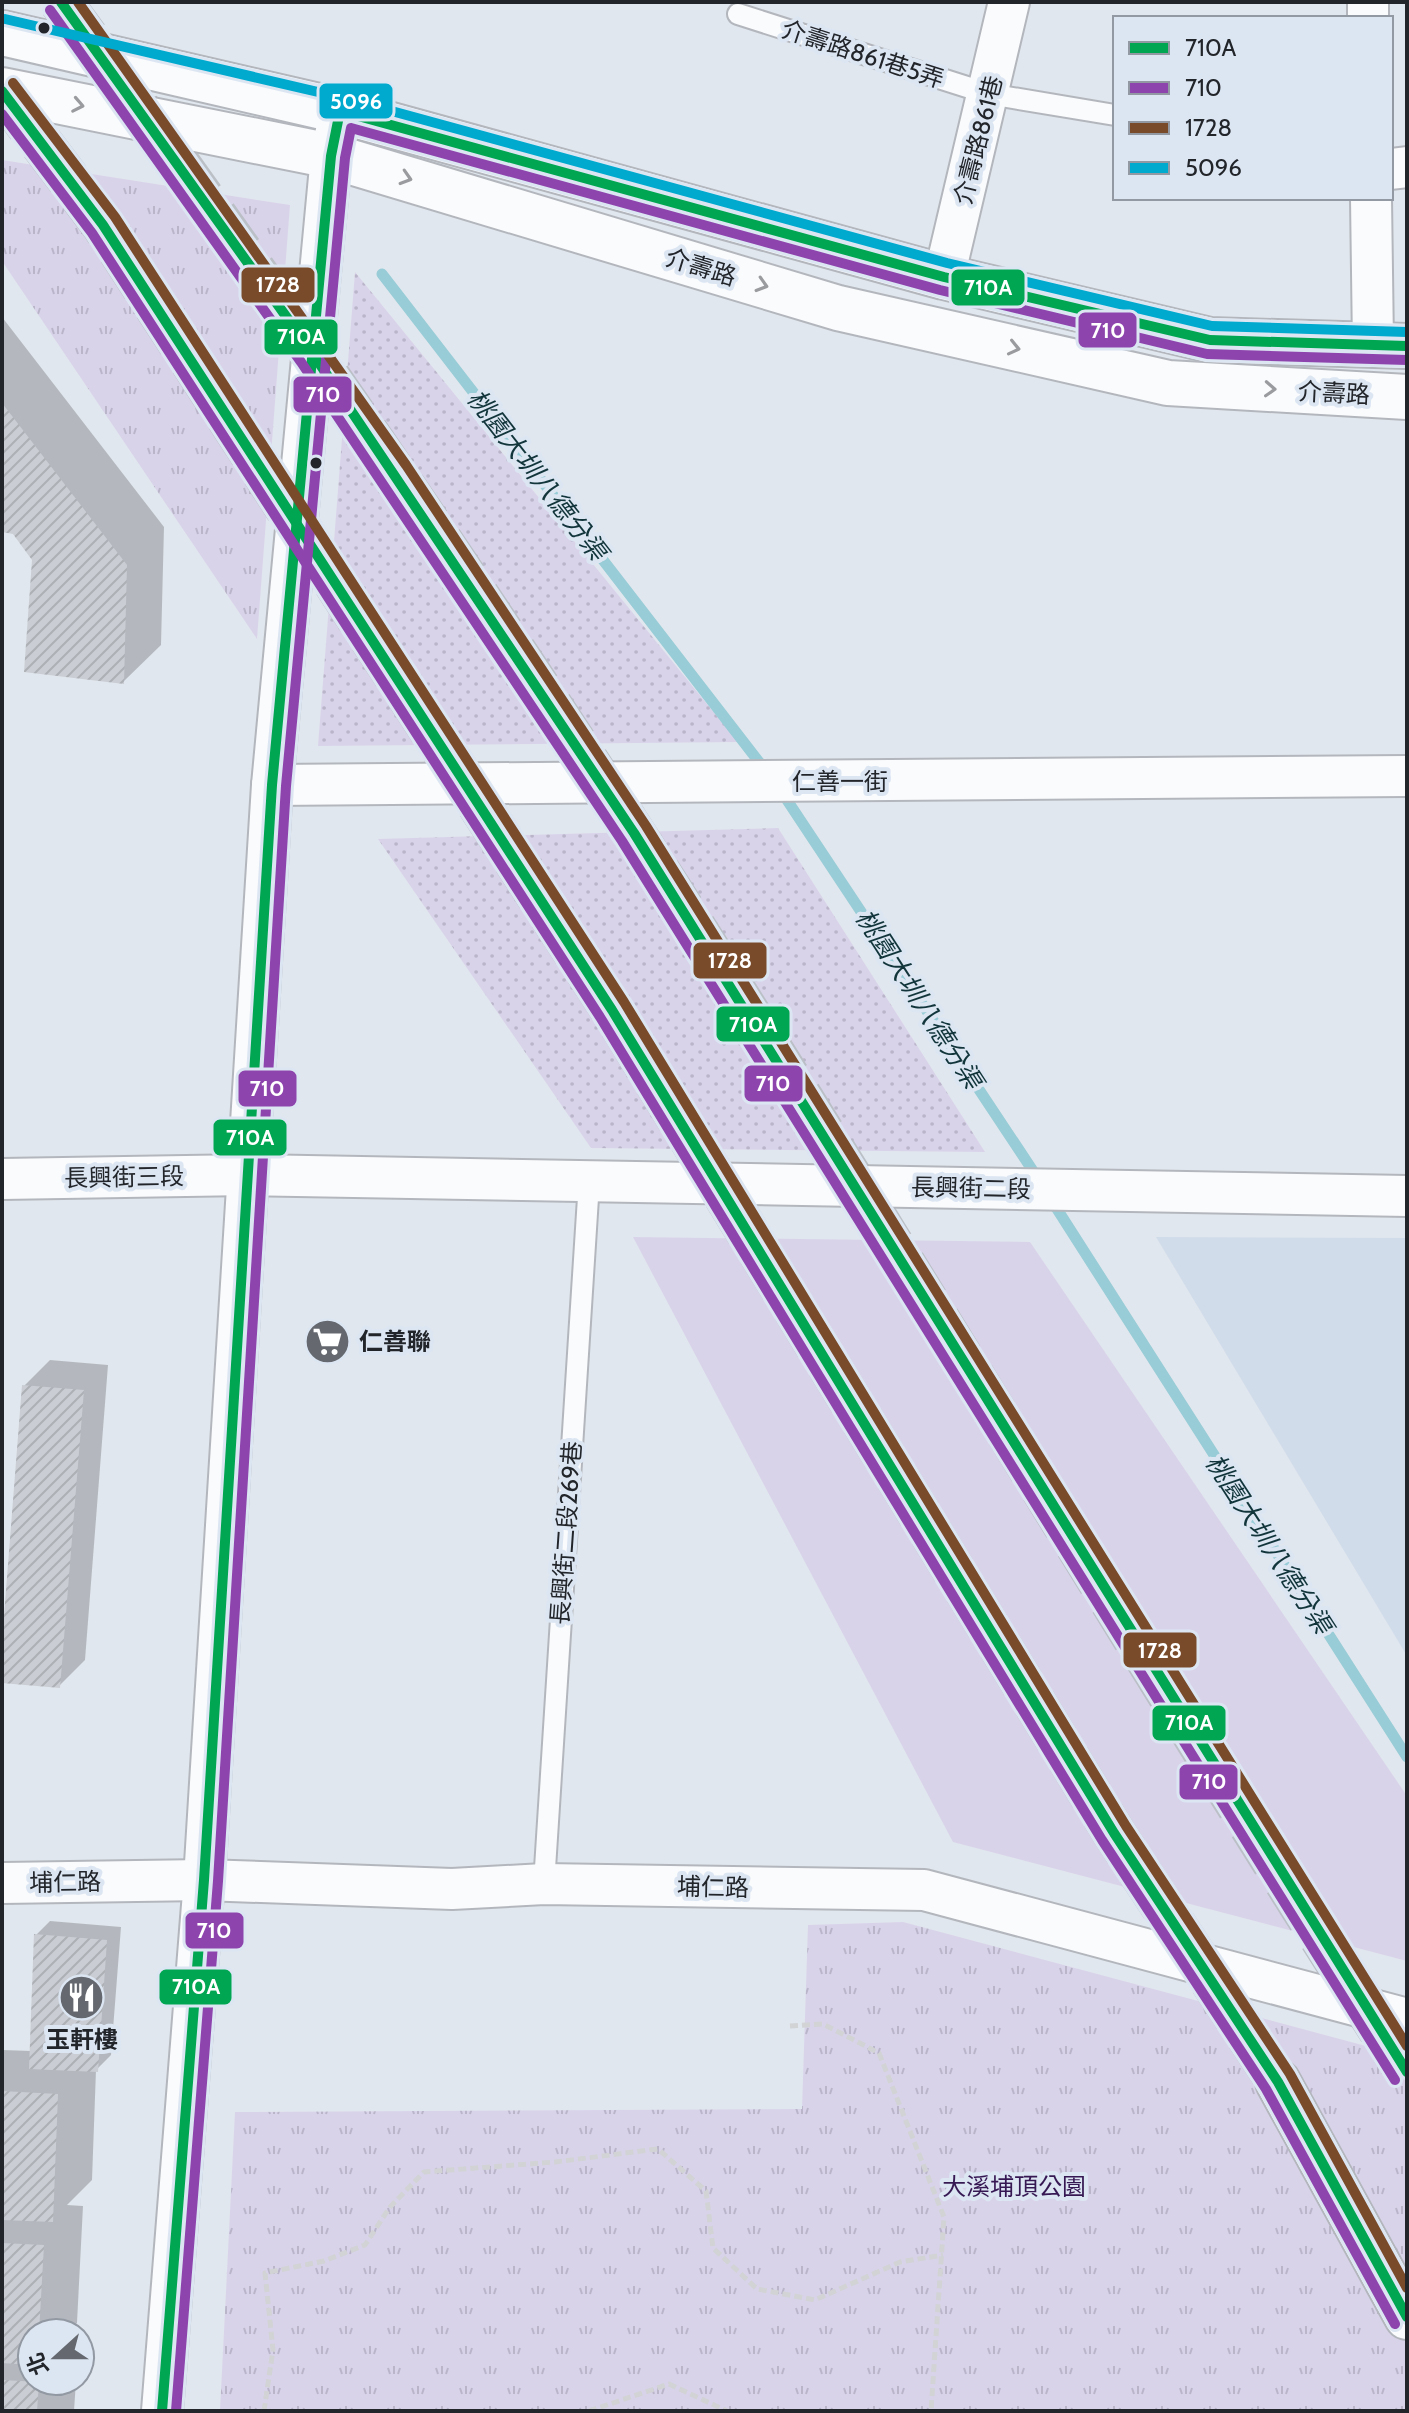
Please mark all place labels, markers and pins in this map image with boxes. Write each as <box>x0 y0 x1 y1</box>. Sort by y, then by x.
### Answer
unlabelled marker <box>36 20 52 36</box>
unlabelled marker <box>308 455 324 471</box>
supermarket icon: 仁善聯 <box>304 1317 352 1365</box>
place label: 仁善聯 <box>359 1327 431 1356</box>
restaurant icon: 玉軒樓 <box>58 1973 106 2021</box>
place label: 玉軒樓 <box>46 2025 118 2054</box>

